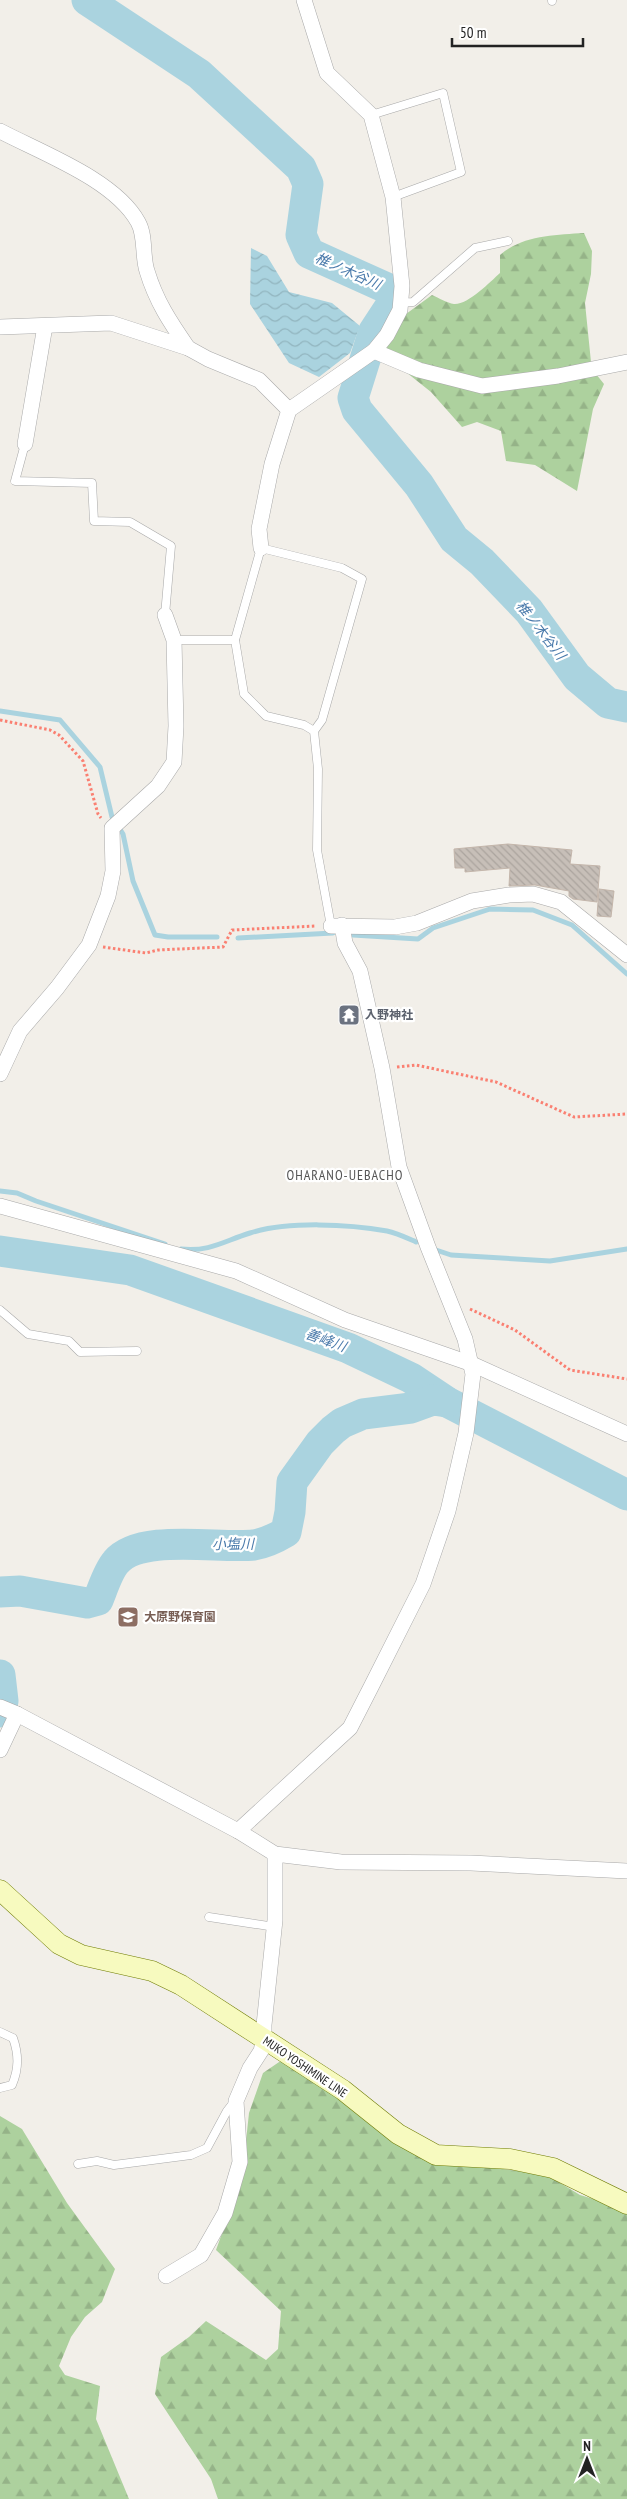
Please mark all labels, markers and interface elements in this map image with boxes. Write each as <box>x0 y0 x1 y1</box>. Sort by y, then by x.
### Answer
scale bar <box>452 15 583 47</box>
text: 50 m <box>460 23 486 42</box>
water label: 椎ノ木谷川 <box>312 249 385 294</box>
water label: 椎ノ木谷川 <box>512 597 571 665</box>
temple icon: 入野神社 <box>337 1003 361 1027</box>
place label: 入野神社 <box>365 1007 413 1022</box>
district label: OHARANO-UEBACHO <box>287 1166 403 1184</box>
water label: 善峰川 <box>303 1324 351 1356</box>
water label: 小塩川 <box>212 1535 256 1553</box>
school or university icon: 大原野保育園 <box>116 1605 140 1629</box>
place label: 大原野保育園 <box>144 1609 216 1624</box>
street label: MUKO YOSHIMINE LINE <box>260 2033 350 2100</box>
north arrow <box>562 2434 612 2484</box>
text: N <box>583 2437 591 2455</box>

